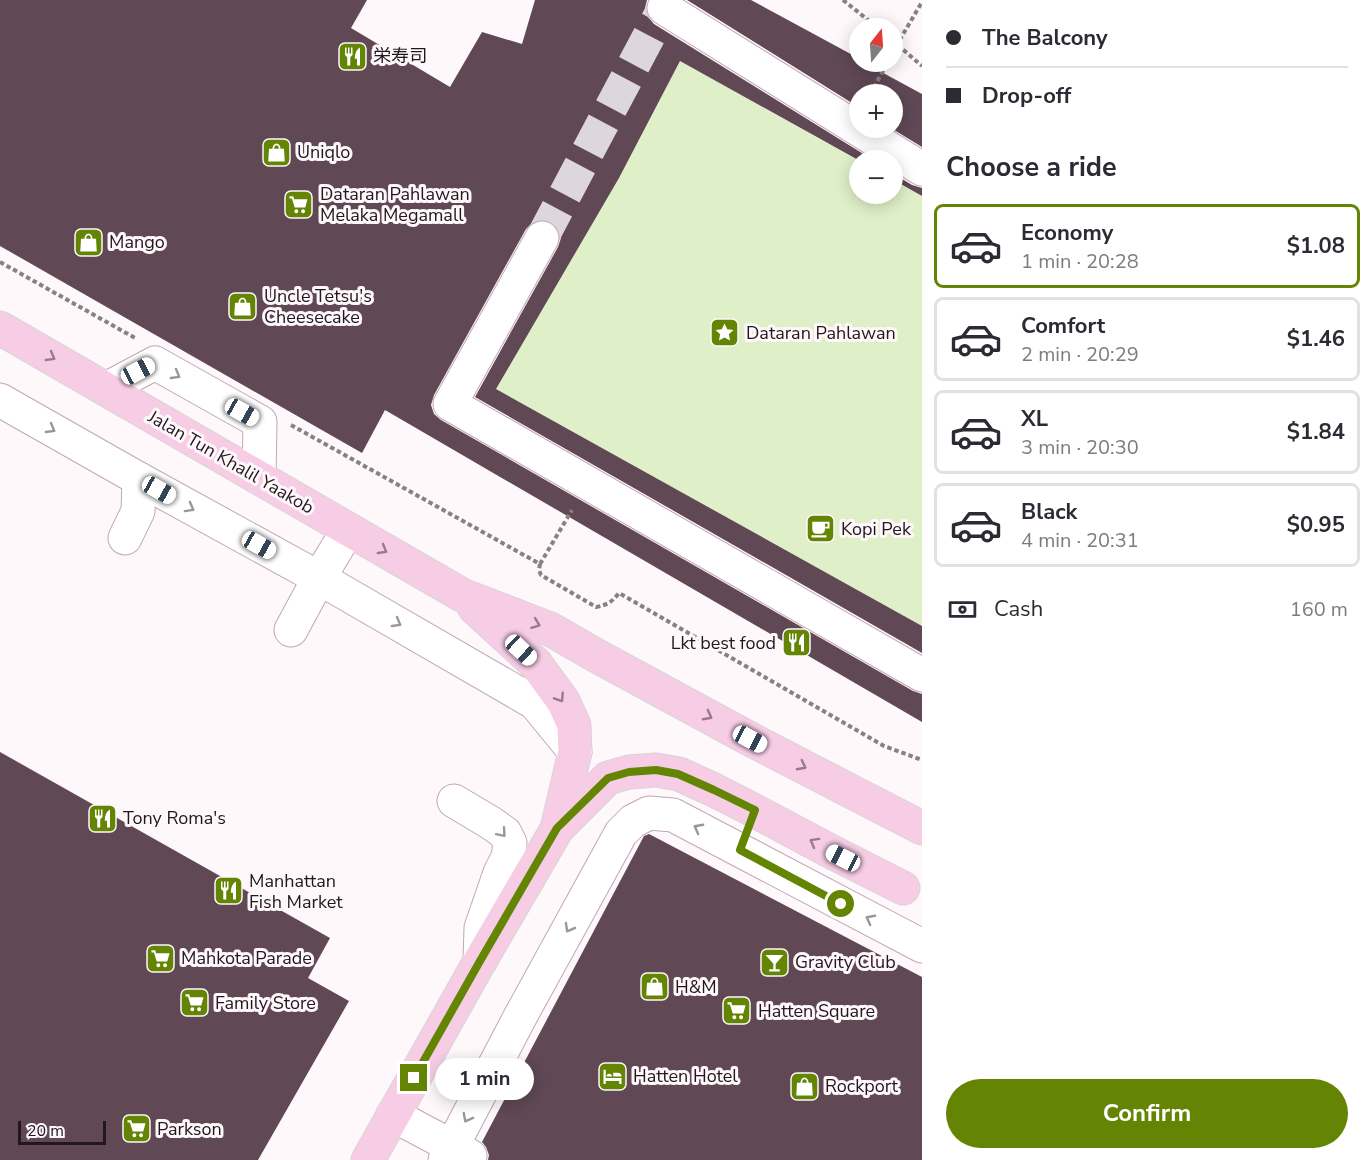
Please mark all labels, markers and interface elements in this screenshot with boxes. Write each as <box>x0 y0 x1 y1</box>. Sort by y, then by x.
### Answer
north arrow <box>849 18 903 72</box>
map controls <box>849 18 903 204</box>
text: The Balcony <box>982 23 1108 53</box>
restaurant icon: 栄寿司 <box>336 40 368 72</box>
place label: 栄寿司 <box>373 44 427 68</box>
text: Drop-off <box>982 81 1071 111</box>
button: + <box>849 84 903 138</box>
shop icon: Uniqlo <box>260 136 292 168</box>
place label: Uniqlo <box>297 140 350 164</box>
text: Choose a ride <box>946 149 1117 186</box>
button: − <box>849 150 903 204</box>
place label: Dataran Pahlawan Melaka Megamall <box>320 182 470 227</box>
supermarket icon: Dataran Pahlawan Melaka Megamall <box>283 188 315 220</box>
text: Economy <box>1021 218 1113 248</box>
icon: car <box>949 219 1003 273</box>
shop icon: Mango <box>72 226 104 258</box>
place label: Mango <box>109 230 165 254</box>
text: $1.08 <box>1287 231 1345 261</box>
text: 1 min · 20:28 <box>1021 248 1139 275</box>
place label: Uncle Tetsu's Cheesecake <box>264 284 372 329</box>
shop icon: Uncle Tetsu's Cheesecake <box>227 290 259 322</box>
text: Comfort <box>1021 311 1105 341</box>
icon: car <box>949 312 1003 366</box>
place icon: Dataran Pahlawan <box>709 317 741 349</box>
place label: Dataran Pahlawan <box>746 321 896 345</box>
text: $1.46 <box>1287 324 1345 354</box>
text: 2 min · 20:29 <box>1021 341 1139 368</box>
one-way arrow <box>45 350 55 361</box>
car <box>118 355 158 387</box>
one-way arrow <box>169 367 180 379</box>
car <box>222 395 262 429</box>
street label: Jalan Tun Khalil Yaakob <box>143 404 318 519</box>
text: XL <box>1021 404 1048 434</box>
icon: car <box>949 405 1003 459</box>
text: $1.84 <box>1287 417 1345 447</box>
one-way arrow <box>45 422 55 433</box>
text: 3 min · 20:30 <box>1021 434 1139 461</box>
car <box>139 473 179 507</box>
text: Black <box>1021 497 1077 527</box>
icon: car <box>949 498 1003 552</box>
one-way arrow <box>184 501 194 512</box>
text: $0.95 <box>1287 510 1345 540</box>
cafe icon: Kopi Pek <box>804 513 836 545</box>
place label: Kopi Pek <box>841 517 912 541</box>
text: 4 min · 20:31 <box>1021 527 1139 554</box>
car <box>239 528 279 562</box>
one-way arrow <box>377 543 387 554</box>
icon: cash <box>946 593 979 626</box>
text: Cash <box>994 594 1043 624</box>
text: 160 m <box>1290 596 1348 623</box>
one-way arrow <box>391 616 401 628</box>
one-way arrow <box>530 617 541 629</box>
restaurant icon: Lkt best food <box>781 627 813 659</box>
car <box>502 631 540 669</box>
place label: Lkt best food <box>671 631 776 655</box>
one-way arrow <box>552 691 563 702</box>
one-way arrow <box>701 709 712 720</box>
car <box>730 723 770 755</box>
one-way arrow <box>796 759 806 770</box>
restaurant icon: Tony Roma's <box>86 802 118 834</box>
place label: Tony Roma's <box>123 806 226 830</box>
one-way arrow <box>693 824 704 835</box>
one-way arrow <box>495 827 506 837</box>
one-way arrow <box>809 838 820 849</box>
car <box>823 842 863 874</box>
place label: Manhattan Fish Market <box>249 869 343 914</box>
restaurant icon: Manhattan Fish Market <box>212 875 244 907</box>
route start <box>827 890 854 917</box>
one-way arrow <box>866 915 876 926</box>
one-way arrow <box>565 921 576 932</box>
supermarket icon: Mahkota Parade <box>144 942 176 974</box>
place label: Mahkota Parade <box>181 946 312 970</box>
bar icon: Gravity Club <box>758 946 790 978</box>
place label: Gravity Club <box>795 950 896 974</box>
shop icon: H&M <box>638 971 670 1003</box>
place label: H&M <box>675 975 717 999</box>
supermarket icon: Family Store <box>178 987 210 1019</box>
place label: Family Store <box>215 991 316 1015</box>
supermarket icon: Hatten Square <box>721 995 753 1027</box>
place label: Hatten Square <box>758 999 875 1023</box>
callout: 1 min <box>435 1057 534 1099</box>
hotel icon: Hatten Hotel <box>596 1060 628 1092</box>
route end <box>400 1064 427 1091</box>
place label: Hatten Hotel <box>633 1064 738 1088</box>
text: 1 min <box>459 1065 510 1092</box>
shop icon: Rockport <box>788 1070 820 1102</box>
place label: Rockport <box>825 1074 899 1098</box>
button: Confirm <box>946 1079 1348 1148</box>
one-way arrow <box>462 1112 474 1123</box>
supermarket icon: Parkson <box>120 1113 152 1145</box>
place label: Parkson <box>157 1117 222 1141</box>
scale bar <box>18 1118 106 1146</box>
text: 20 m <box>27 1120 64 1142</box>

